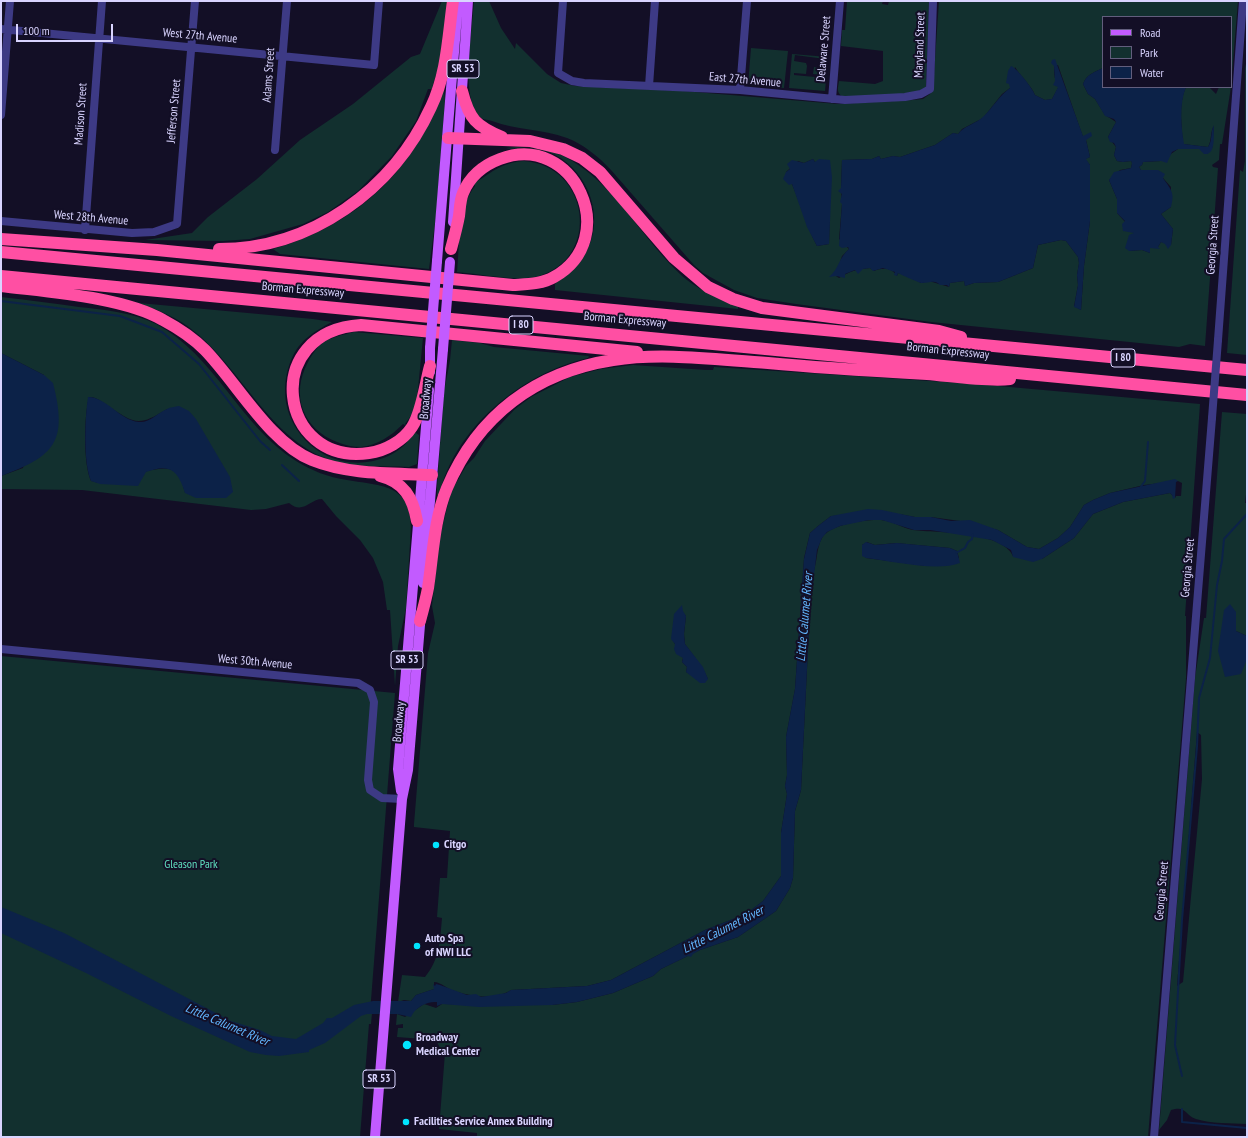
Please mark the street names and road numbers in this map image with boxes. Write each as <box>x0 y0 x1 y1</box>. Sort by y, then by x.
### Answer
street label: Maryland Street <box>912 12 928 78</box>
street label: Delaware Street <box>814 15 834 83</box>
street label: West 27th Avenue <box>162 26 238 46</box>
street label: Adams Street <box>260 47 278 103</box>
road number: SR 53 <box>447 60 479 78</box>
street label: East 27th Avenue <box>708 70 782 90</box>
street label: Jefferson Street <box>164 78 184 144</box>
street label: Madison Street <box>72 83 90 145</box>
street label: West 28th Avenue <box>53 208 129 228</box>
street label: Georgia Street <box>1204 215 1222 275</box>
street label: Borman Expressway <box>261 279 345 301</box>
street label: Borman Expressway <box>583 309 667 331</box>
road number: I 80 <box>509 316 533 334</box>
street label: Borman Expressway <box>906 340 990 362</box>
road number: I 80 <box>1111 349 1135 367</box>
street label: Broadway <box>417 378 435 420</box>
street label: Georgia Street <box>1178 538 1198 598</box>
road number: SR 53 <box>391 651 423 669</box>
street label: West 30th Avenue <box>217 652 293 672</box>
street label: Broadway <box>390 701 408 743</box>
street label: Georgia Street <box>1152 861 1172 921</box>
road number: SR 53 <box>363 1070 395 1088</box>

